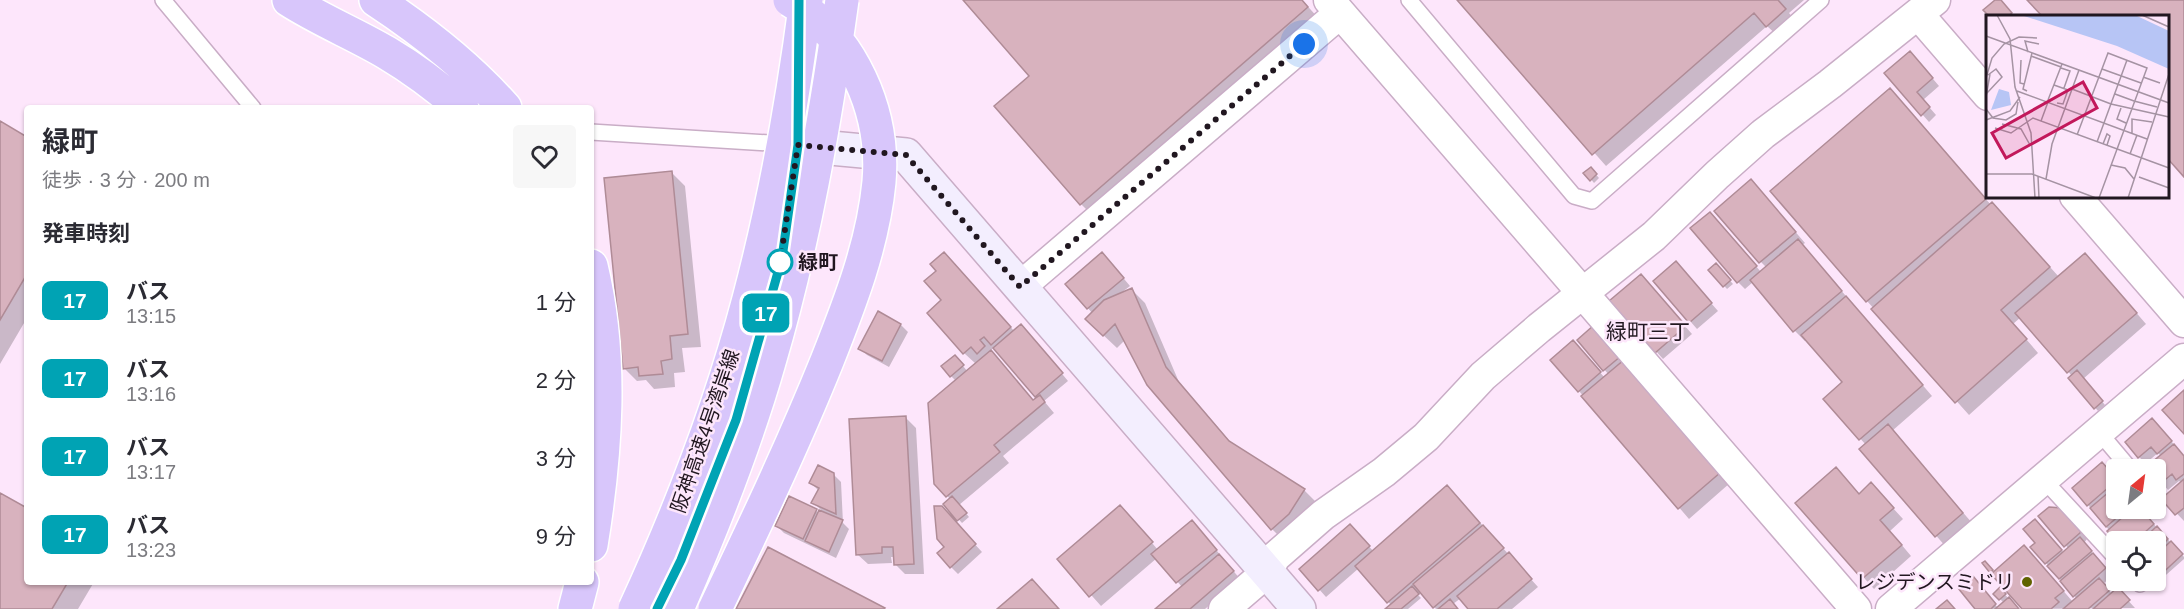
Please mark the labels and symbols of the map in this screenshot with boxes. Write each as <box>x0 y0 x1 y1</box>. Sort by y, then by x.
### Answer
inset map <box>1986 15 2169 198</box>
your location <box>1289 29 1319 59</box>
marker: 緑町 <box>767 249 793 275</box>
place label: 緑町 <box>798 251 838 273</box>
line badge: 17 <box>739 294 793 332</box>
district label: 緑町三丁 <box>1606 320 1690 343</box>
street label: 阪神高速4号湾岸線 <box>667 347 743 515</box>
north arrow <box>2106 459 2166 519</box>
place label: レジデンスミドリ <box>1855 571 2015 593</box>
marker: レジデンスミドリ <box>2020 575 2034 589</box>

